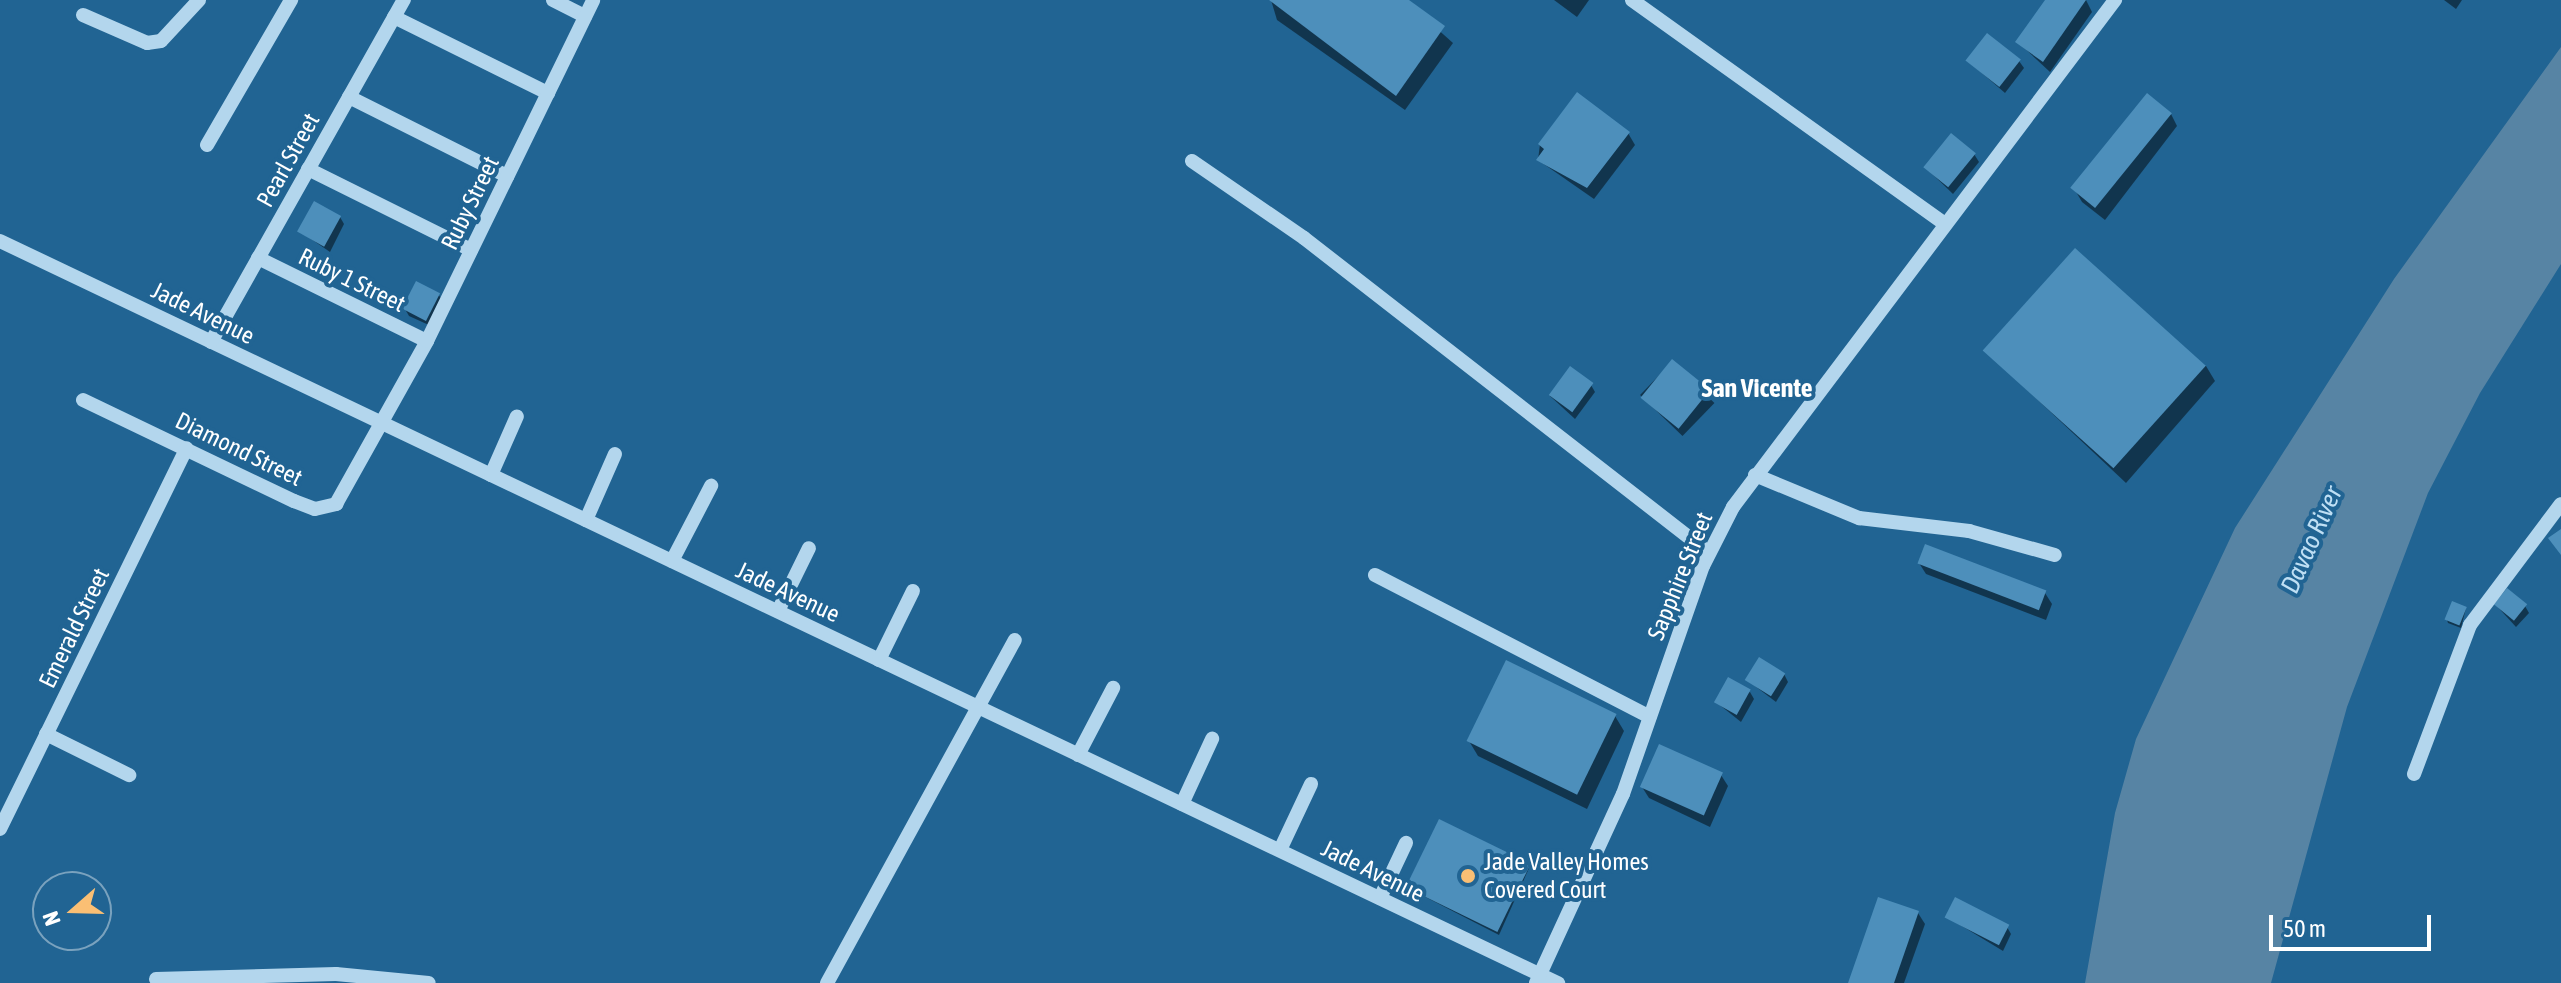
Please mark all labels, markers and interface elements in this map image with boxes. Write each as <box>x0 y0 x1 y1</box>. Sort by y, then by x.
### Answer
street label: Pearl Street <box>250 108 326 212</box>
street label: Ruby Street <box>435 151 505 255</box>
street label: Ruby 1 Street <box>294 242 410 318</box>
street label: Jade Avenue <box>147 276 259 350</box>
district label: San Vicente <box>1702 373 1812 405</box>
street label: Diamond Street <box>171 406 307 492</box>
water label: Davao River <box>2275 482 2349 598</box>
street label: Sapphire Street <box>1641 508 1719 644</box>
street label: Jade Avenue <box>732 556 844 628</box>
street label: Emerald Street <box>33 563 115 693</box>
street label: Jade Avenue <box>1317 834 1429 908</box>
place label: Jade Valley Homes Covered Court <box>1484 848 1649 904</box>
marker: Jade Valley Homes Covered Court <box>1459 867 1477 885</box>
north arrow <box>32 871 112 951</box>
scale bar <box>2273 899 2435 949</box>
text: N <box>37 908 66 929</box>
text: 50 m <box>2283 915 2326 942</box>

